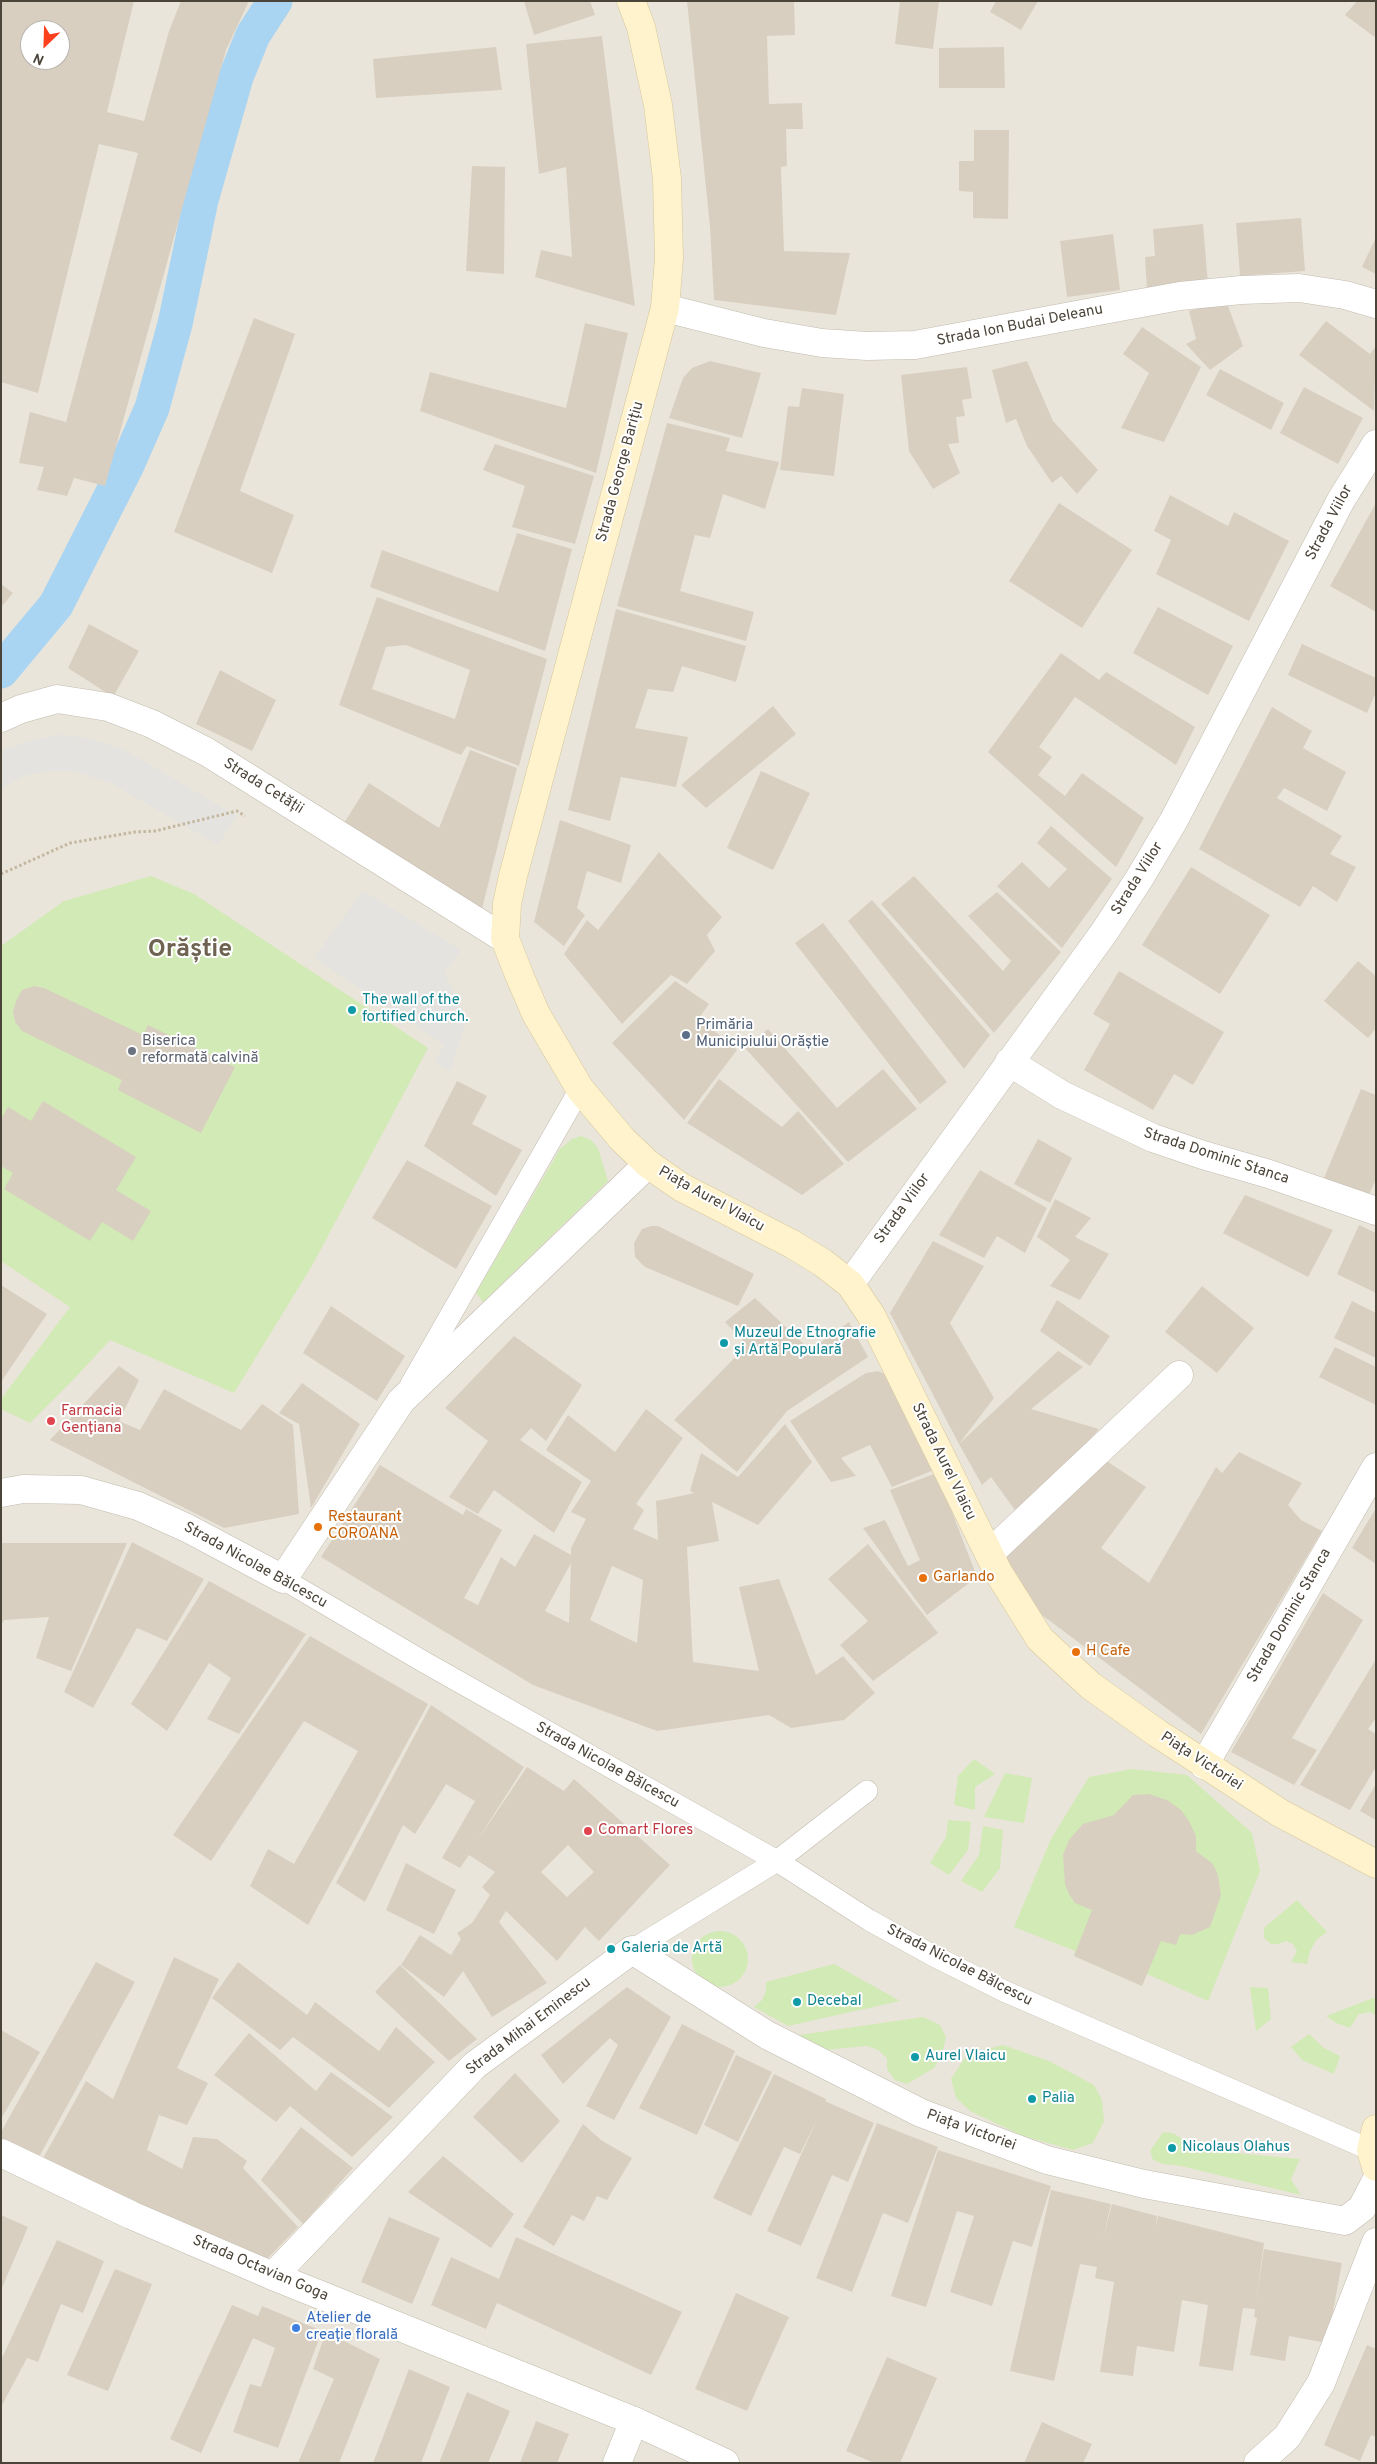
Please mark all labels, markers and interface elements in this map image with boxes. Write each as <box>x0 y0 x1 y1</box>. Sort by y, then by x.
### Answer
north arrow <box>20 20 70 70</box>
text: N <box>31 48 47 68</box>
street label: Strada Ion Budai Deleanu <box>935 301 1105 351</box>
street label: Strada George Barițiu <box>594 400 648 544</box>
street label: Strada Viilor <box>1303 482 1357 564</box>
street label: Strada Cetății <box>219 755 307 819</box>
street label: Strada Viilor <box>1108 839 1168 919</box>
district label: Orăștie <box>148 936 232 966</box>
place label: The wall of the fortified church. <box>362 992 469 1027</box>
marker: The wall of the fortified church. <box>346 1004 358 1016</box>
place label: Primăria Municipiului Orăștie <box>696 1017 829 1052</box>
marker: Primăria Municipiului Orăștie <box>680 1029 692 1041</box>
place label: Biserica reformată calvină <box>142 1033 258 1068</box>
marker: Biserica reformată calvină <box>126 1045 138 1057</box>
street label: Strada Dominic Stanca <box>1141 1125 1291 1189</box>
street label: Piața Aurel Vlaicu <box>655 1163 767 1237</box>
street label: Strada Viilor <box>871 1170 935 1248</box>
place label: Muzeul de Etnografie și Artă Populară <box>734 1325 876 1360</box>
marker: Muzeul de Etnografie și Artă Populară <box>718 1337 730 1349</box>
street label: Strada Aurel Vlaicu <box>907 1400 979 1524</box>
place label: Farmacia Gențiana <box>61 1403 122 1438</box>
marker: Farmacia Gențiana <box>45 1415 57 1427</box>
place label: Restaurant COROANA <box>328 1509 402 1544</box>
street label: Strada Nicolae Bălcescu <box>180 1519 330 1613</box>
marker: Restaurant COROANA <box>312 1521 324 1533</box>
street label: Strada Dominic Stanca <box>1244 1546 1336 1686</box>
place label: Garlando <box>933 1569 995 1587</box>
marker: Garlando <box>917 1572 929 1584</box>
place label: H Cafe <box>1086 1643 1130 1661</box>
marker: H Cafe <box>1070 1646 1082 1658</box>
street label: Strada Nicolae Bălcescu <box>532 1719 682 1813</box>
street label: Piața Victoriei <box>1157 1729 1245 1795</box>
place label: Comart Flores <box>598 1822 693 1840</box>
marker: Comart Flores <box>582 1825 594 1837</box>
street label: Strada Nicolae Bălcescu <box>883 1921 1035 2011</box>
place label: Galeria de Artă <box>621 1940 722 1958</box>
marker: Galeria de Artă <box>605 1943 617 1955</box>
street label: Strada Mihai Eminescu <box>463 1974 595 2080</box>
place label: Decebal <box>807 1993 862 2011</box>
marker: Decebal <box>791 1996 803 2008</box>
place label: Aurel Vlaicu <box>925 2048 1006 2066</box>
marker: Aurel Vlaicu <box>909 2051 921 2063</box>
place label: Palia <box>1042 2090 1075 2108</box>
marker: Palia <box>1026 2093 1038 2105</box>
street label: Piața Victoriei <box>924 2106 1018 2156</box>
place label: Nicolaus Olahus <box>1182 2139 1290 2157</box>
marker: Nicolaus Olahus <box>1166 2142 1178 2154</box>
street label: Strada Octavian Goga <box>189 2232 331 2306</box>
place label: Atelier de creație florală <box>306 2310 398 2345</box>
marker: Atelier de creație florală <box>290 2322 302 2334</box>

